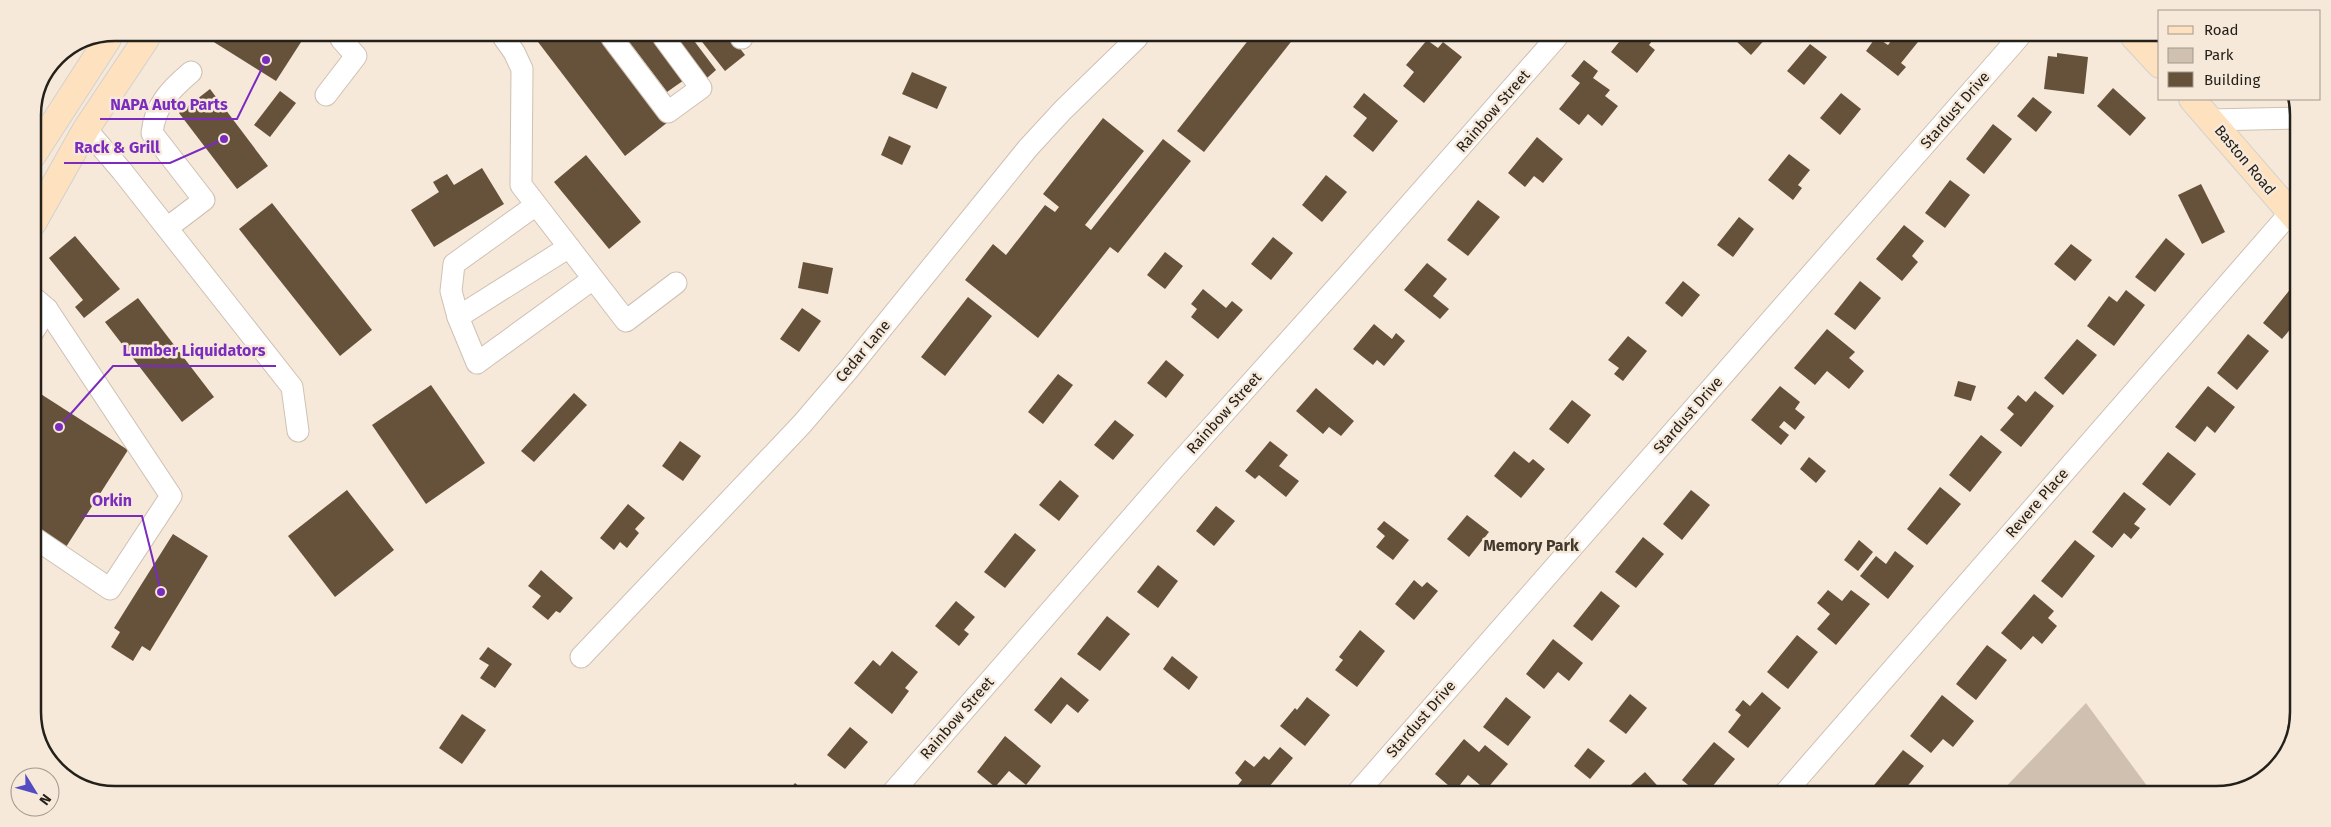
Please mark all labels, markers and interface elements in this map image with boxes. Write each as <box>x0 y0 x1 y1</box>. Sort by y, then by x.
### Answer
legend <box>2158 10 2321 100</box>
text: Road <box>2204 21 2239 39</box>
text: Park <box>2204 46 2234 64</box>
street label: Rainbow Street <box>1452 66 1534 156</box>
street label: Stardust Drive <box>1917 68 1993 152</box>
text: Building <box>2204 71 2260 89</box>
callout: NAPA Auto Parts <box>100 88 237 119</box>
text: NAPA Auto Parts <box>110 95 228 114</box>
street label: Baston Road <box>2211 121 2279 199</box>
callout: Rack & Grill <box>64 132 170 163</box>
text: Rack & Grill <box>74 138 160 157</box>
street label: Cedar Lane <box>832 316 894 386</box>
callout: Lumber Liquidators <box>113 335 276 366</box>
text: Lumber Liquidators <box>123 341 266 360</box>
street label: Rainbow Street <box>1183 368 1266 457</box>
street label: Stardust Drive <box>1650 373 1726 457</box>
street label: Revere Place <box>2002 465 2072 541</box>
callout: Orkin <box>82 485 142 516</box>
text: Orkin <box>92 491 132 510</box>
district label: Memory Park <box>1483 536 1579 555</box>
street label: Rainbow Street <box>916 673 998 763</box>
street label: Stardust Drive <box>1383 677 1459 761</box>
north arrow <box>10 767 60 817</box>
text: N <box>35 791 55 808</box>

